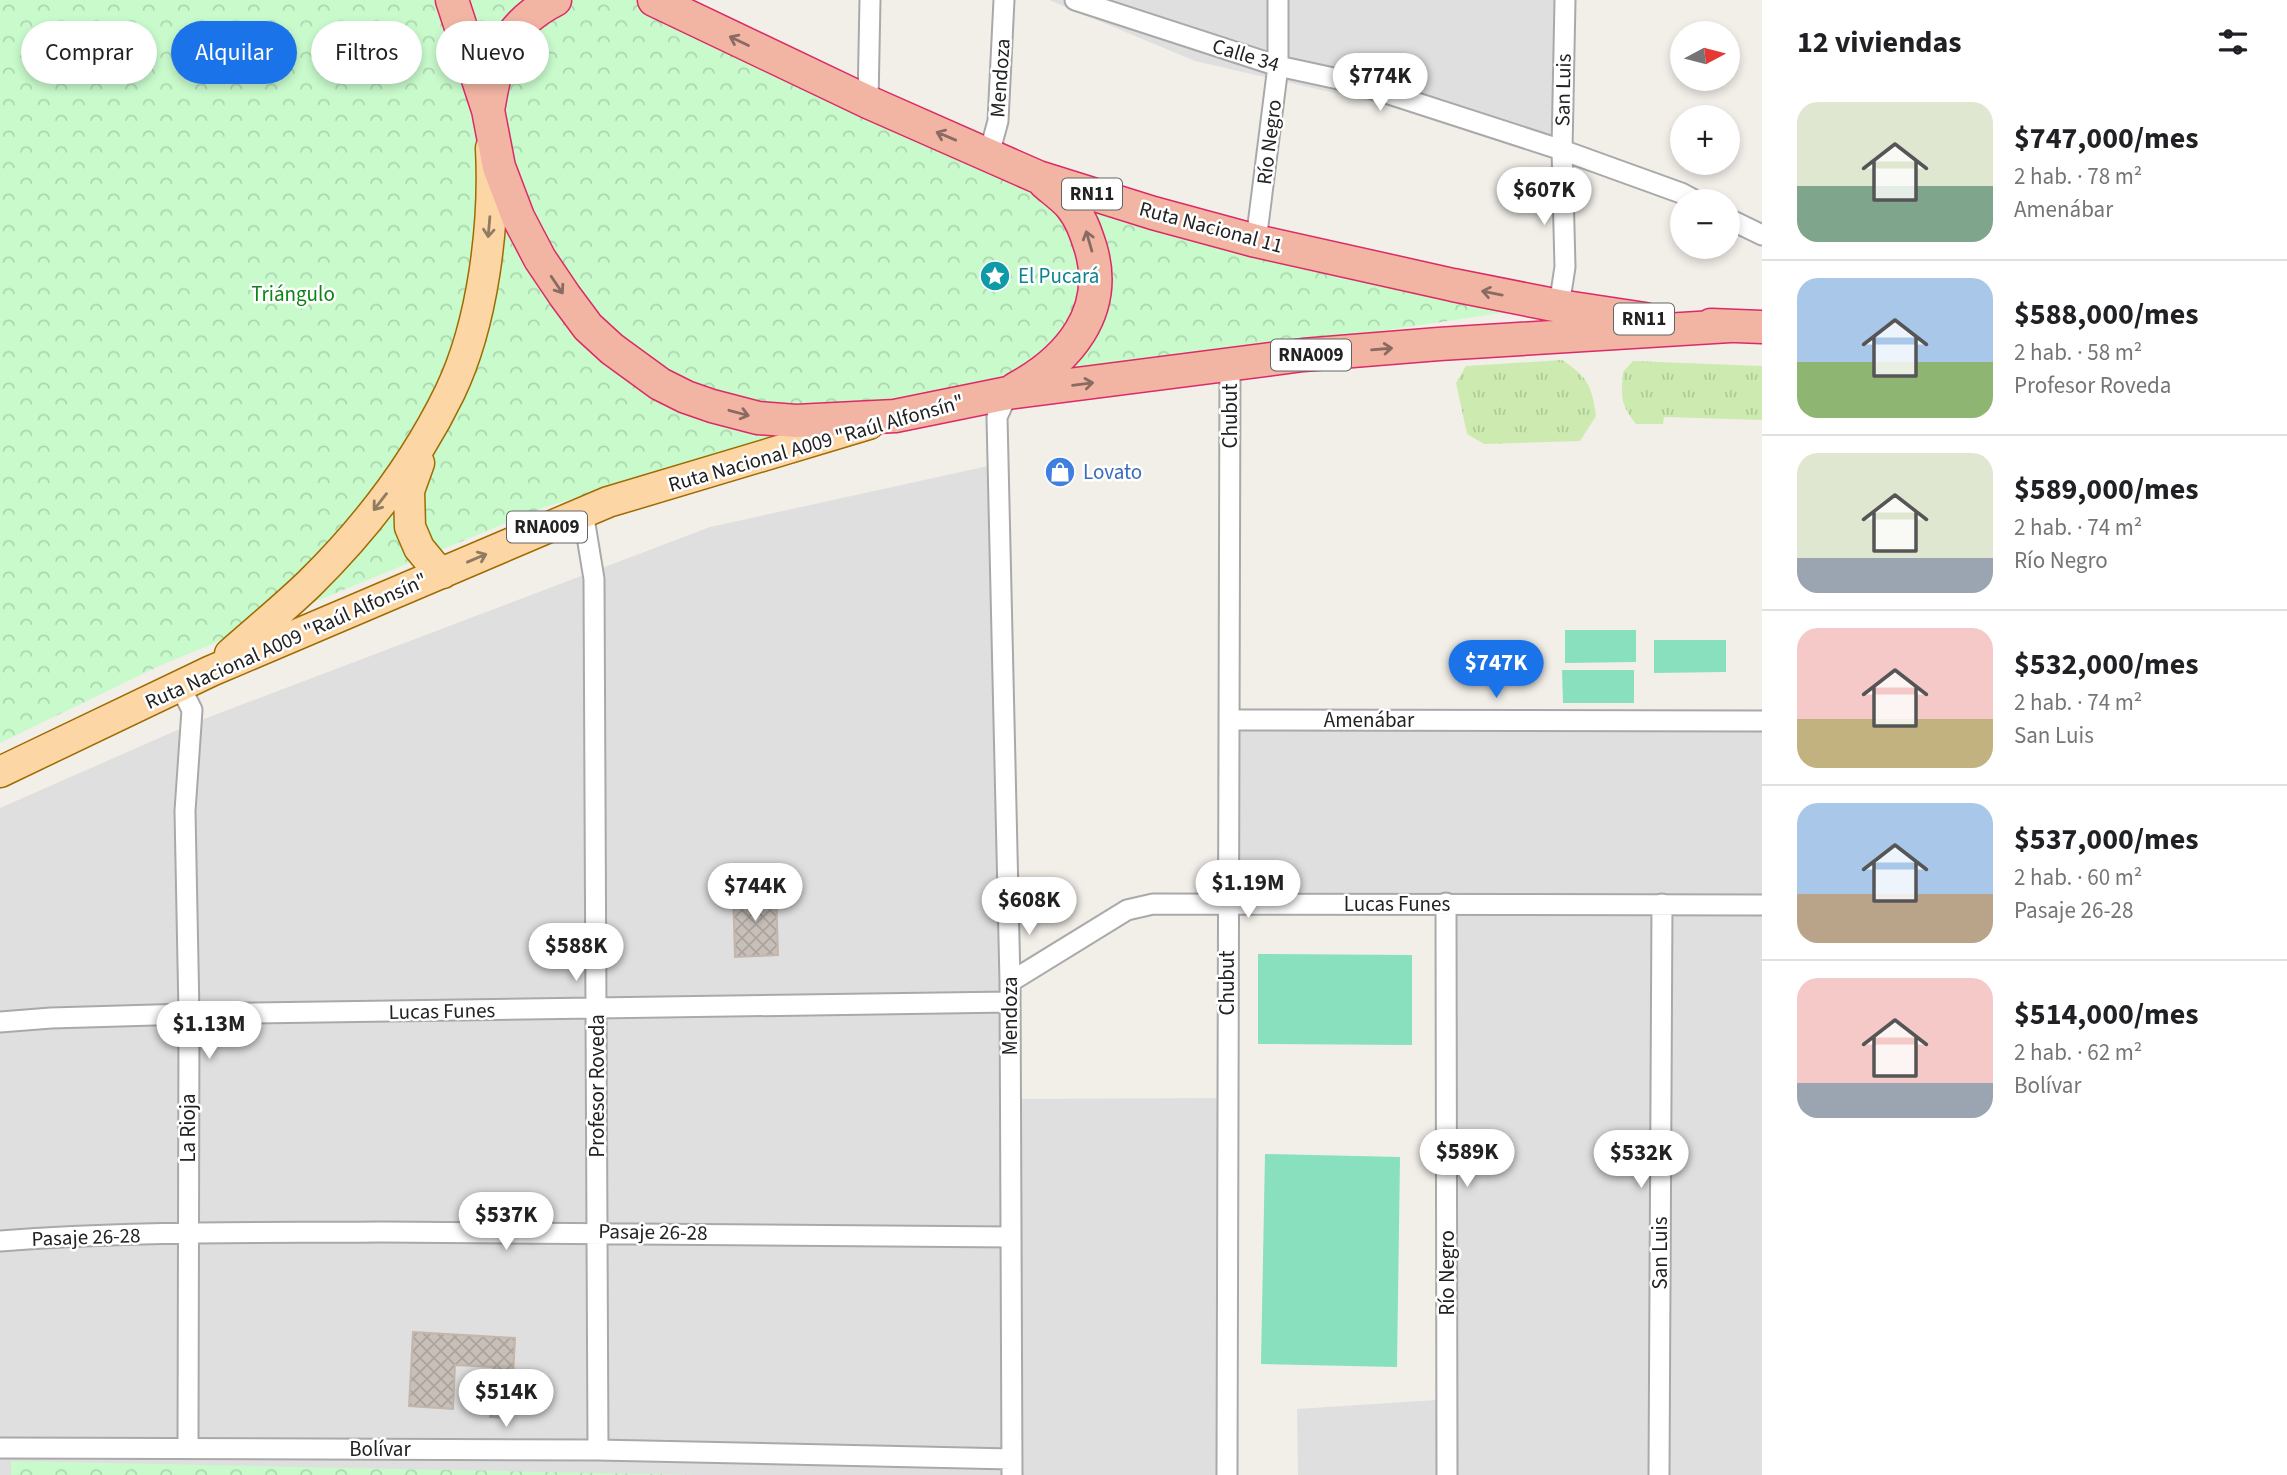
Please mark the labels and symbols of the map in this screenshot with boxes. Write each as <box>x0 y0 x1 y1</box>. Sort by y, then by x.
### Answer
north arrow <box>1670 21 1740 91</box>
street label: Calle 34 <box>1209 31 1283 79</box>
one-way arrow <box>729 34 750 48</box>
street label: Mendoza <box>982 37 1018 119</box>
street label: San Luis <box>1547 53 1579 127</box>
pin: $774K <box>1331 54 1429 113</box>
street label: Río Negro <box>1249 98 1289 186</box>
one-way arrow <box>935 128 957 141</box>
pin: $607K <box>1495 168 1593 227</box>
road number: RN11 <box>1062 178 1122 210</box>
street label: Ruta Nacional 11 <box>1136 193 1286 261</box>
one-way arrow <box>482 215 495 238</box>
one-way arrow <box>1081 230 1094 252</box>
place icon: El Pucará <box>978 259 1012 293</box>
place label: El Pucará <box>1018 261 1099 291</box>
one-way arrow <box>551 275 565 295</box>
park label: Triángulo <box>251 279 335 309</box>
one-way arrow <box>1481 286 1504 299</box>
road number: RN11 <box>1614 304 1674 334</box>
road number: RNA009 <box>1271 340 1351 370</box>
one-way arrow <box>1370 342 1393 355</box>
one-way arrow <box>1071 377 1094 390</box>
street label: Chubut <box>1215 384 1245 448</box>
street label: Ruta Nacional A009 "Raúl Alfonsín" <box>665 386 967 500</box>
one-way arrow <box>727 407 749 420</box>
shop icon: Lovato <box>1043 455 1077 489</box>
place label: Lovato <box>1083 457 1142 487</box>
one-way arrow <box>373 492 388 511</box>
road number: RNA009 <box>507 512 587 542</box>
one-way arrow <box>466 550 487 563</box>
street label: Ruta Nacional A009 "Raúl Alfonsín" <box>140 565 432 717</box>
pin: $747K <box>1447 640 1545 700</box>
street label: Amenábar <box>1324 705 1415 735</box>
pin: $1.19M <box>1191 860 1305 920</box>
pin: $744K <box>706 864 804 923</box>
pin: $608K <box>980 878 1078 937</box>
street label: Lucas Funes <box>1344 889 1450 919</box>
pin: $588K <box>527 923 625 983</box>
street label: Chubut <box>1212 951 1242 1015</box>
street label: Mendoza <box>995 976 1025 1056</box>
street label: Lucas Funes <box>388 995 496 1027</box>
pin: $1.13M <box>152 1002 266 1061</box>
street label: Profesor Roveda <box>582 1014 612 1158</box>
street label: La Rioja <box>173 1093 203 1163</box>
pin: $589K <box>1418 1130 1516 1189</box>
pin: $532K <box>1592 1130 1690 1190</box>
pin: $537K <box>457 1192 555 1252</box>
street label: Pasaje 26-28 <box>598 1216 708 1248</box>
street label: San Luis <box>1645 1216 1675 1289</box>
street label: Pasaje 26-28 <box>31 1220 141 1254</box>
street label: Río Negro <box>1432 1230 1462 1316</box>
pin: $514K <box>457 1370 555 1429</box>
street label: Bolívar <box>349 1434 411 1464</box>

